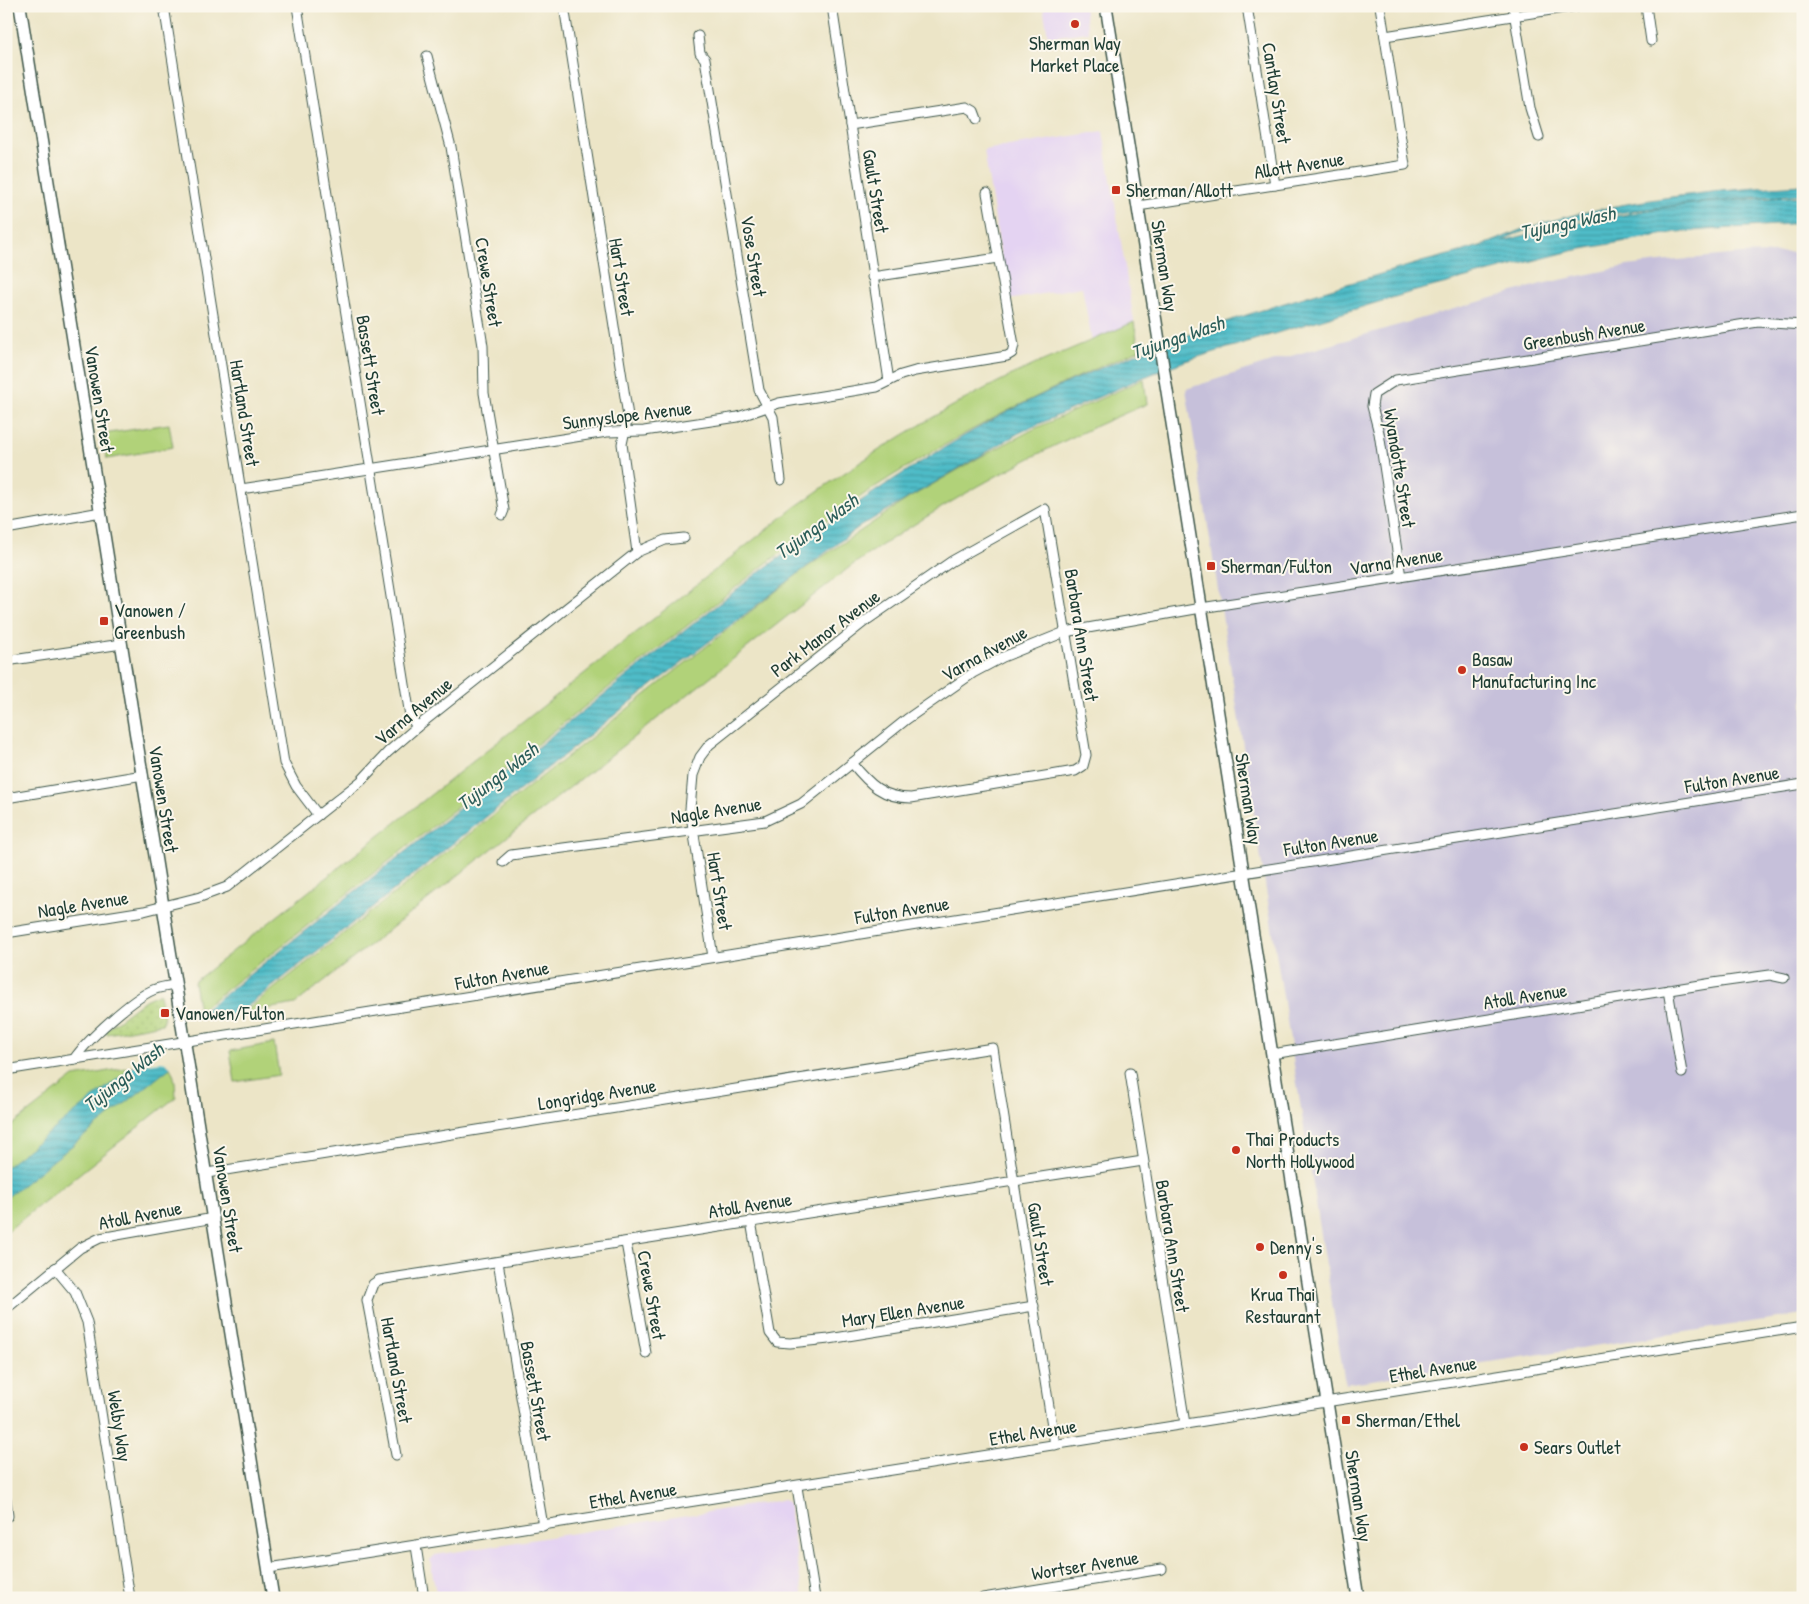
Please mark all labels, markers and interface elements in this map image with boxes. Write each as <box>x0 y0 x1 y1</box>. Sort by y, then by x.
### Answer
marker: Sherman Way Market Place <box>1069 18 1081 30</box>
place label: Sherman Way Market Place <box>1029 30 1121 78</box>
street label: Cantlay Street <box>1256 41 1298 146</box>
street label: Allott Avenue <box>1252 145 1346 185</box>
street label: Gault Street <box>857 147 896 235</box>
place label: Sherman/Allott <box>1126 177 1233 203</box>
marker: Sherman/Allott <box>1110 184 1122 196</box>
water label: Tujunga Wash <box>1517 198 1619 246</box>
street label: Vose Street <box>735 214 773 299</box>
street label: Sherman Way <box>1145 218 1185 314</box>
street label: Crewe Street <box>469 235 509 329</box>
street label: Hart Street <box>603 236 641 318</box>
water label: Tujunga Wash <box>1127 308 1229 366</box>
street label: Greenbush Avenue <box>1521 311 1647 356</box>
street label: Bassett Street <box>350 313 392 417</box>
street label: Vanowen Street <box>79 344 121 455</box>
street label: Hartland Street <box>224 358 266 468</box>
street label: Sunnyslope Avenue <box>561 394 693 436</box>
street label: Wyandotte Street <box>1378 407 1422 530</box>
water label: Tujunga Wash <box>769 486 865 566</box>
street label: Varna Avenue <box>1348 541 1445 581</box>
place label: Sherman/Fulton <box>1221 553 1332 579</box>
marker: Sherman/Fulton <box>1205 560 1217 572</box>
street label: Barbara Ann Street <box>1059 567 1105 704</box>
street label: Park Manor Avenue <box>765 583 885 683</box>
place label: Vanowen / Greenbush <box>114 597 186 645</box>
marker: Vanowen / Greenbush <box>98 615 110 627</box>
street label: Varna Avenue <box>937 619 1032 687</box>
place label: Basaw Manufacturing Inc <box>1472 646 1597 694</box>
marker: Basaw Manufacturing Inc <box>1456 664 1468 676</box>
street label: Varna Avenue <box>369 671 458 751</box>
water label: Tujunga Wash <box>451 735 545 817</box>
street label: Vanowen Street <box>143 744 185 855</box>
street label: Sherman Way <box>1229 751 1269 847</box>
street label: Fulton Avenue <box>1682 759 1781 799</box>
street label: Nagle Avenue <box>669 790 763 830</box>
street label: Fulton Avenue <box>1281 822 1380 862</box>
street label: Hart Street <box>701 850 739 932</box>
street label: Nagle Avenue <box>36 884 130 924</box>
street label: Fulton Avenue <box>852 890 951 930</box>
street label: Fulton Avenue <box>452 954 552 996</box>
street label: Atoll Avenue <box>1481 977 1569 1015</box>
place label: Vanowen/Fulton <box>175 1000 285 1026</box>
marker: Vanowen/Fulton <box>159 1007 171 1019</box>
water label: Tujunga Wash <box>77 1035 171 1119</box>
street label: Longridge Avenue <box>536 1072 658 1116</box>
place label: Thai Products North Hollywood <box>1246 1126 1355 1174</box>
street label: Vanowen Street <box>207 1144 249 1255</box>
marker: Thai Products North Hollywood <box>1230 1144 1242 1156</box>
street label: Barbara Ann Street <box>1150 1178 1196 1315</box>
street label: Atoll Avenue <box>706 1186 794 1224</box>
street label: Atoll Avenue <box>96 1194 184 1236</box>
street label: Gault Street <box>1022 1200 1061 1288</box>
place label: Denny's <box>1270 1234 1322 1260</box>
marker: Denny's <box>1254 1241 1266 1253</box>
street label: Crewe Street <box>631 1248 673 1342</box>
marker: Krua Thai Restaurant <box>1277 1269 1289 1281</box>
place label: Krua Thai Restaurant <box>1246 1281 1321 1329</box>
street label: Mary Ellen Avenue <box>840 1288 967 1334</box>
street label: Hartland Street <box>375 1315 419 1426</box>
street label: Bassett Street <box>514 1339 558 1443</box>
street label: Ethel Avenue <box>1387 1349 1479 1389</box>
street label: Welby Way <box>102 1389 138 1463</box>
place label: Sherman/Ethel <box>1356 1407 1461 1433</box>
street label: Ethel Avenue <box>987 1412 1079 1452</box>
marker: Sherman/Ethel <box>1340 1414 1352 1426</box>
place label: Sears Outlet <box>1534 1434 1621 1460</box>
marker: Sears Outlet <box>1518 1441 1530 1453</box>
street label: Sherman Way <box>1339 1448 1379 1544</box>
street label: Ethel Avenue <box>587 1475 679 1515</box>
street label: Wortser Avenue <box>1030 1544 1141 1586</box>

